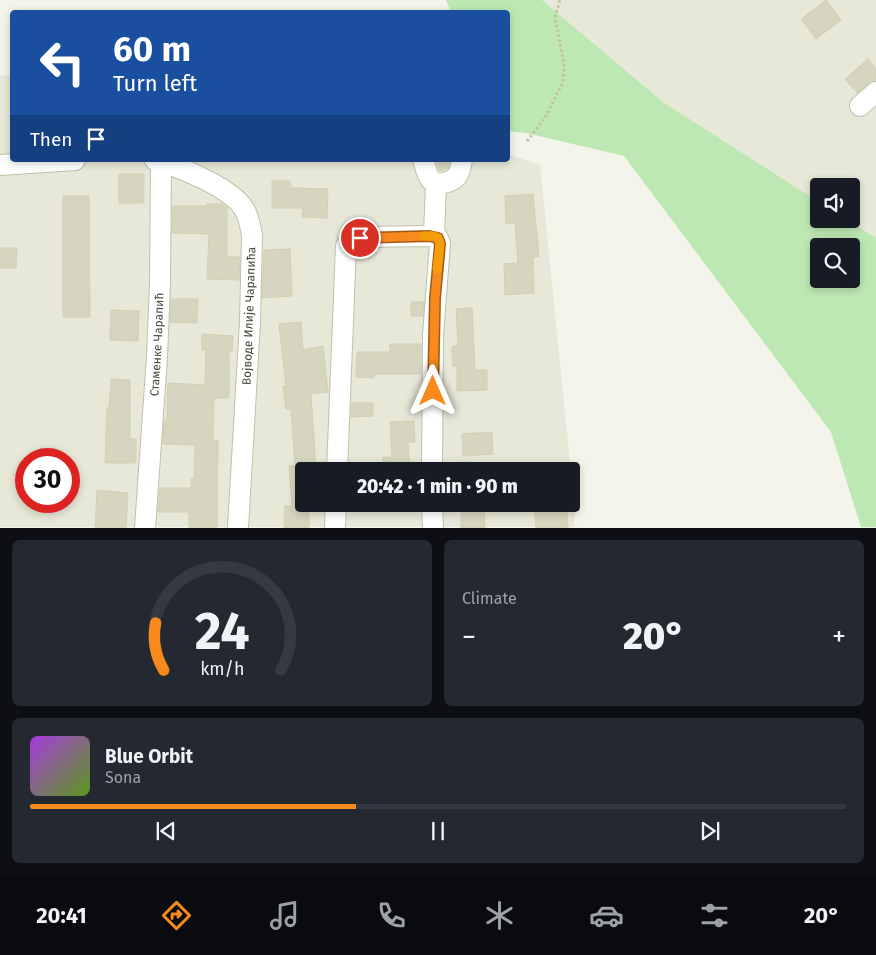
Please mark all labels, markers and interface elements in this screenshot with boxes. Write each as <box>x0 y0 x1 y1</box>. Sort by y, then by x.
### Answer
text: 60 m <box>113 28 191 70</box>
icon: left <box>30 30 95 95</box>
text: Turn left <box>113 70 197 97</box>
icon: arrive <box>82 125 110 153</box>
text: Then <box>30 128 72 151</box>
map controls <box>810 178 860 288</box>
button: sound <box>810 178 860 228</box>
pin <box>339 217 381 259</box>
icon: arrive <box>346 224 374 252</box>
button: search <box>810 238 860 288</box>
street label: Војводе Илије Чарапића <box>240 247 258 385</box>
street label: Стаменке Чарапић <box>147 292 167 397</box>
position arrow <box>406 364 458 416</box>
speed limit sign: 30 <box>15 448 80 513</box>
text: 20:42 · 1 min · 90 m <box>357 475 518 498</box>
text: Climate <box>462 589 517 608</box>
text: 24 <box>195 600 249 663</box>
text: 20° <box>623 613 685 659</box>
text: − <box>462 620 476 653</box>
text: + <box>832 620 846 653</box>
text: km/h <box>200 658 244 680</box>
text: Blue Orbit <box>105 745 193 768</box>
text: Sona <box>105 768 141 787</box>
icon: previous <box>152 817 180 845</box>
icon: pause <box>424 817 452 845</box>
icon: next <box>696 817 724 845</box>
icon: directions <box>159 898 194 933</box>
icon: music <box>267 898 302 933</box>
icon: phone <box>374 898 409 933</box>
icon: climate <box>482 898 517 933</box>
icon: car <box>589 898 624 933</box>
icon: filters <box>697 898 732 933</box>
text: 20:41 <box>36 902 87 929</box>
text: 20° <box>804 902 840 929</box>

